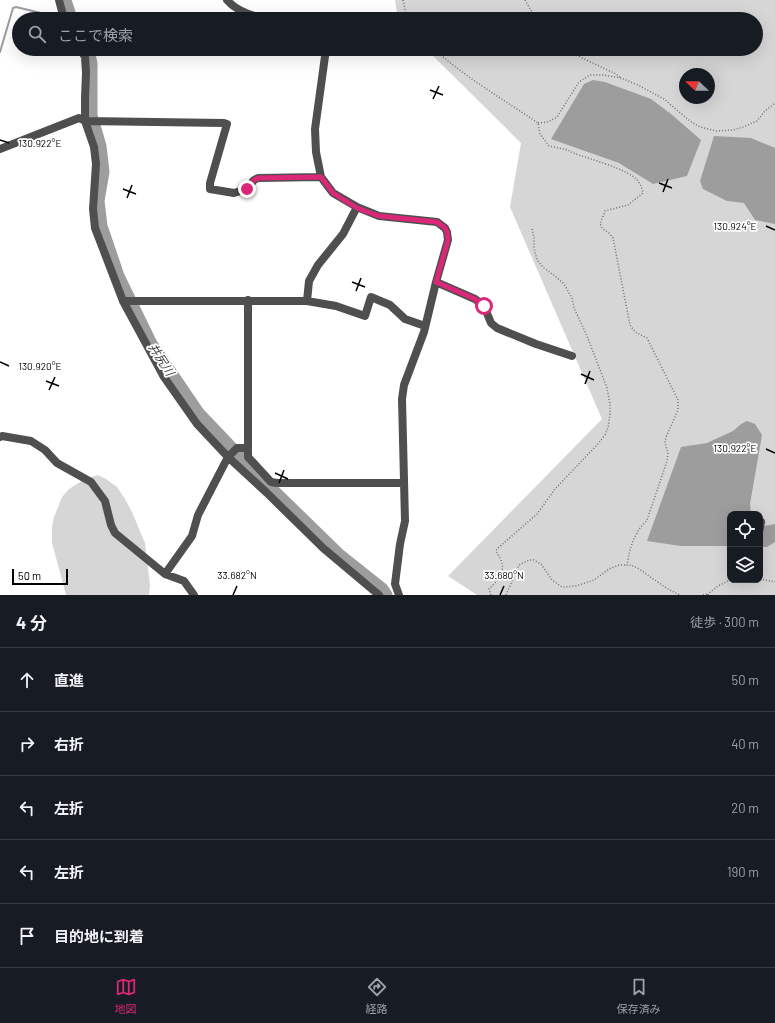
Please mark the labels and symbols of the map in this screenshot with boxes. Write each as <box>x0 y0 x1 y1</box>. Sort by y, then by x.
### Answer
north arrow <box>679 68 715 104</box>
text: 130.922°E <box>19 137 61 149</box>
route end <box>238 180 256 198</box>
text: 130.924°E <box>713 220 757 232</box>
route start <box>475 297 493 315</box>
water label: 井尻川 <box>146 340 179 380</box>
text: 130.920°E <box>18 360 62 372</box>
text: 130.922°E <box>714 442 756 454</box>
scale bar <box>12 567 68 586</box>
text: 33.682°N <box>217 569 257 581</box>
text: 33.680°N <box>484 569 524 581</box>

